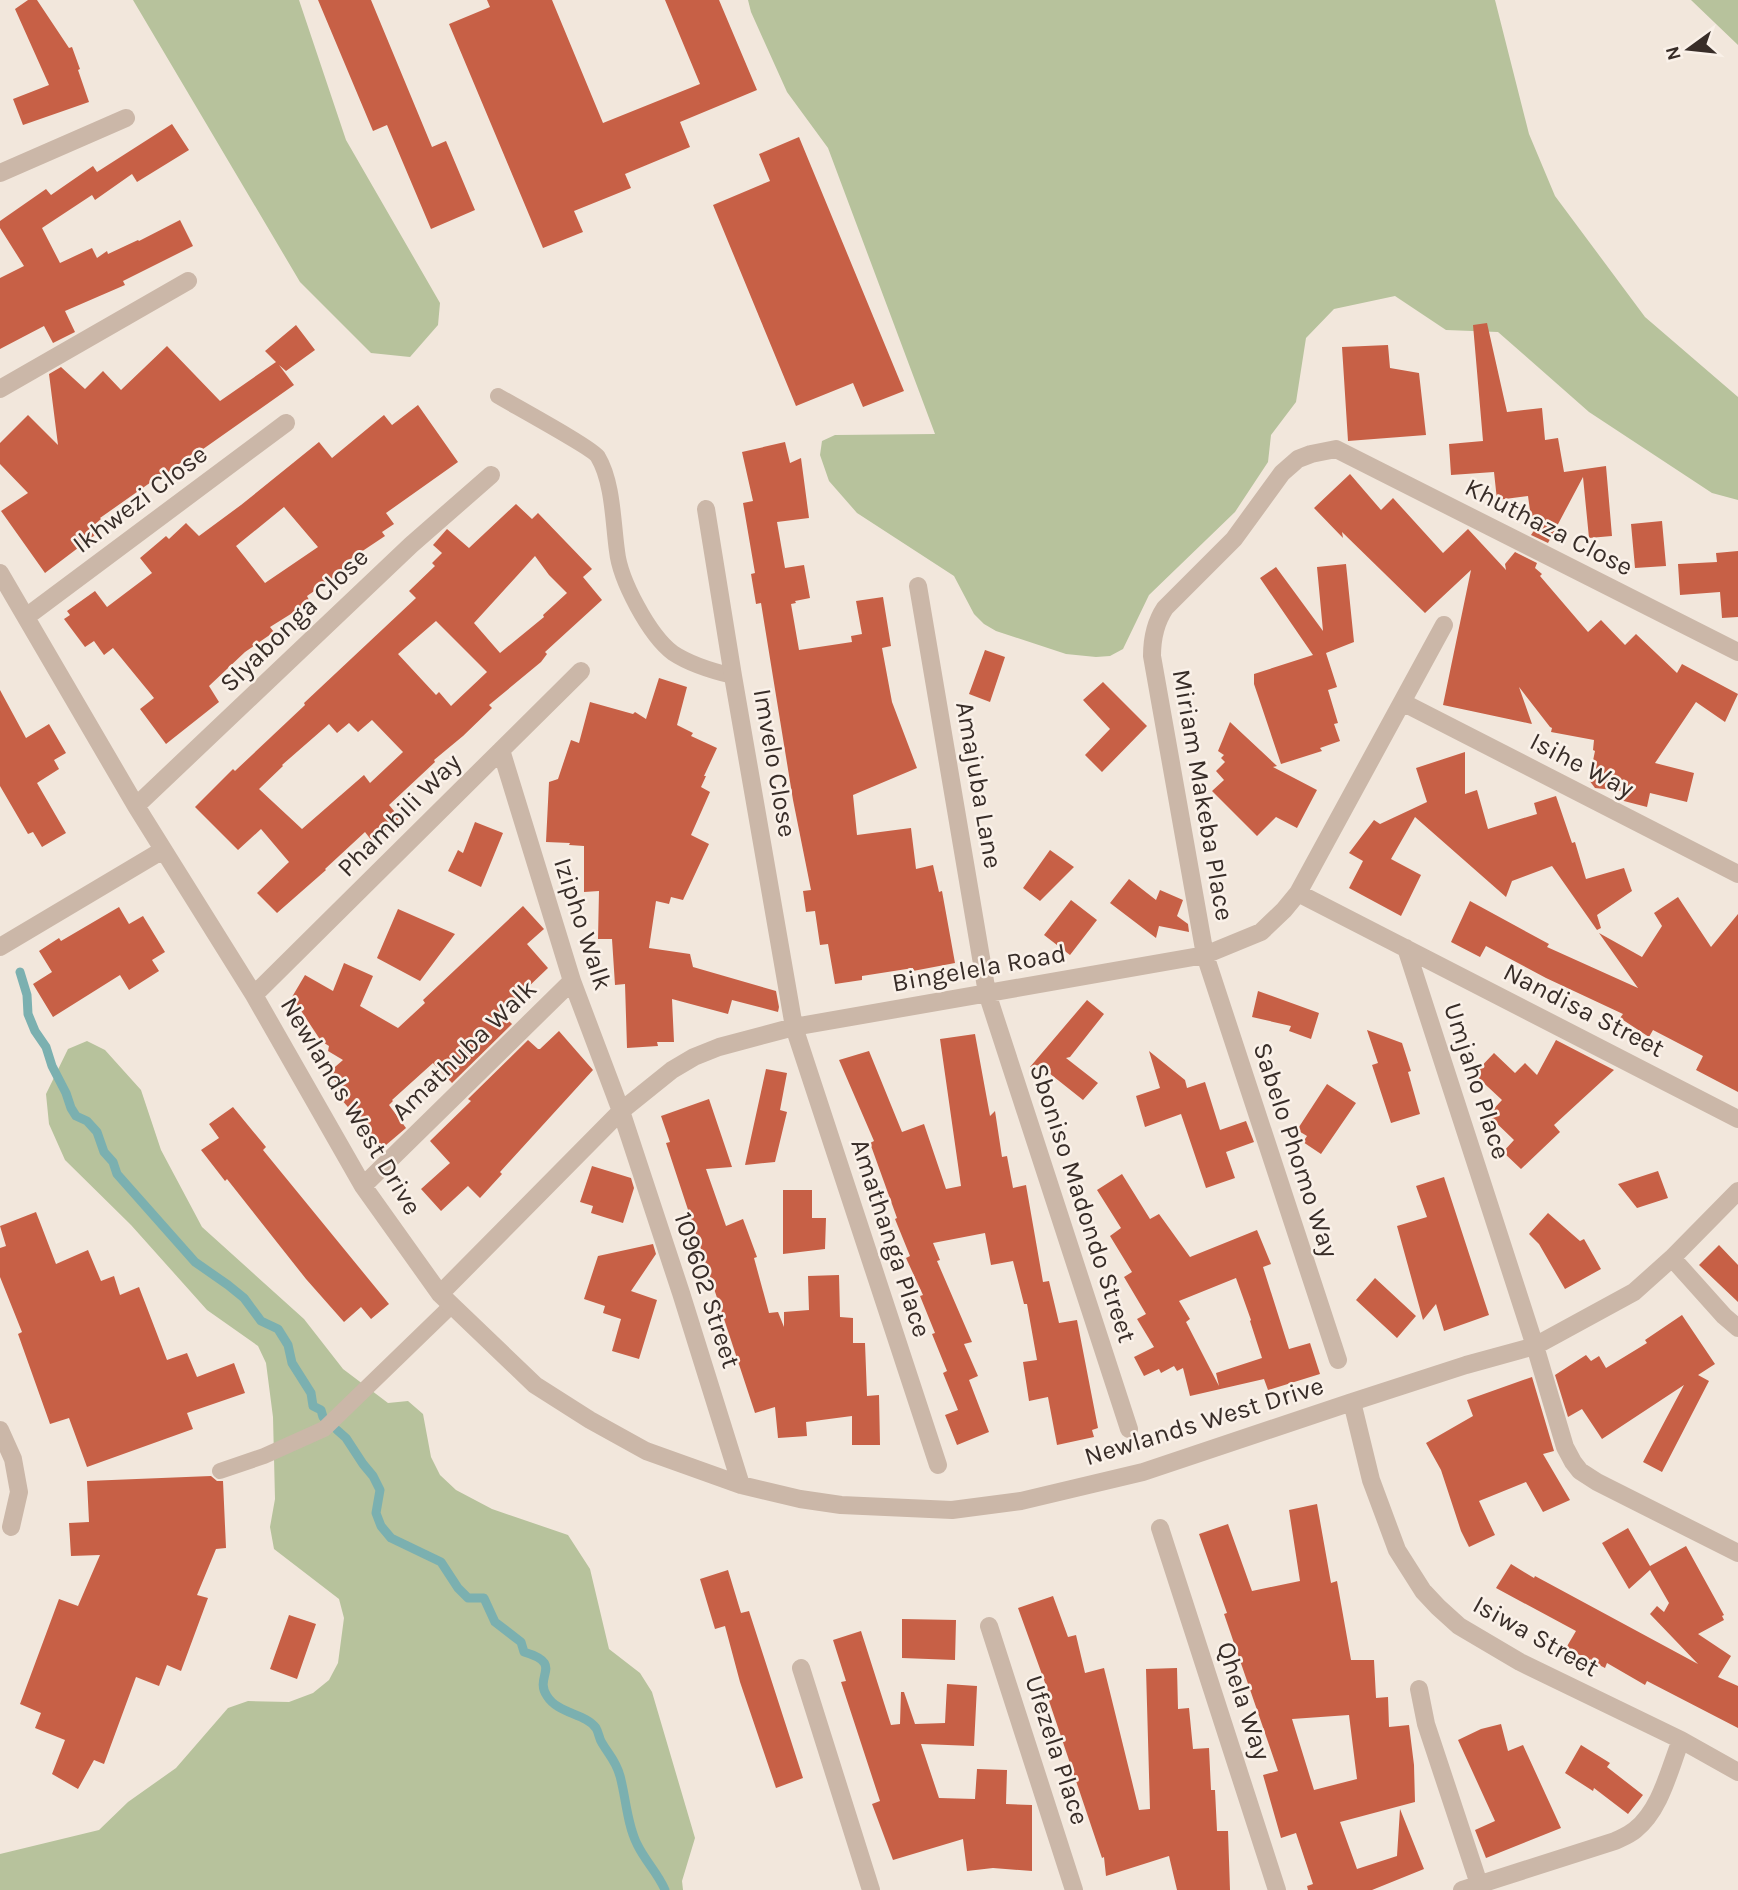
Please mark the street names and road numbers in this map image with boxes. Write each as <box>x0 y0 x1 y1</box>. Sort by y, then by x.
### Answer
street label: Ikhwezi Close <box>67 438 213 560</box>
street label: Khuthaza Close <box>1460 471 1638 583</box>
street label: Slyabonga Close <box>213 541 375 699</box>
street label: Miriam Makeba Place <box>1166 667 1240 923</box>
street label: Imvelo Close <box>747 686 803 840</box>
street label: Amajuba Lane <box>949 699 1009 871</box>
street label: Isihe Way <box>1525 726 1639 804</box>
street label: Phambili Way <box>331 747 467 883</box>
street label: Izipho Walk <box>547 854 619 994</box>
street label: Bingelela Road <box>890 937 1068 999</box>
street label: Nandisa Street <box>1498 956 1670 1064</box>
street label: Amathuba Walk <box>385 973 543 1127</box>
street label: Newlands West Drive <box>274 991 428 1221</box>
street label: Umjaho Place <box>1437 999 1517 1163</box>
street label: Sabelo Phomo Way <box>1247 1039 1345 1261</box>
street label: Sboniso Madondo Street <box>1023 1060 1143 1347</box>
street label: Amathanga Place <box>844 1135 938 1341</box>
street label: 109602 Street <box>667 1208 747 1372</box>
street label: Newlands West Drive <box>1081 1370 1327 1472</box>
street label: Isiwa Street <box>1468 1589 1605 1683</box>
street label: Qhela Way <box>1210 1638 1278 1764</box>
street label: Ufezela Place <box>1018 1671 1096 1829</box>

